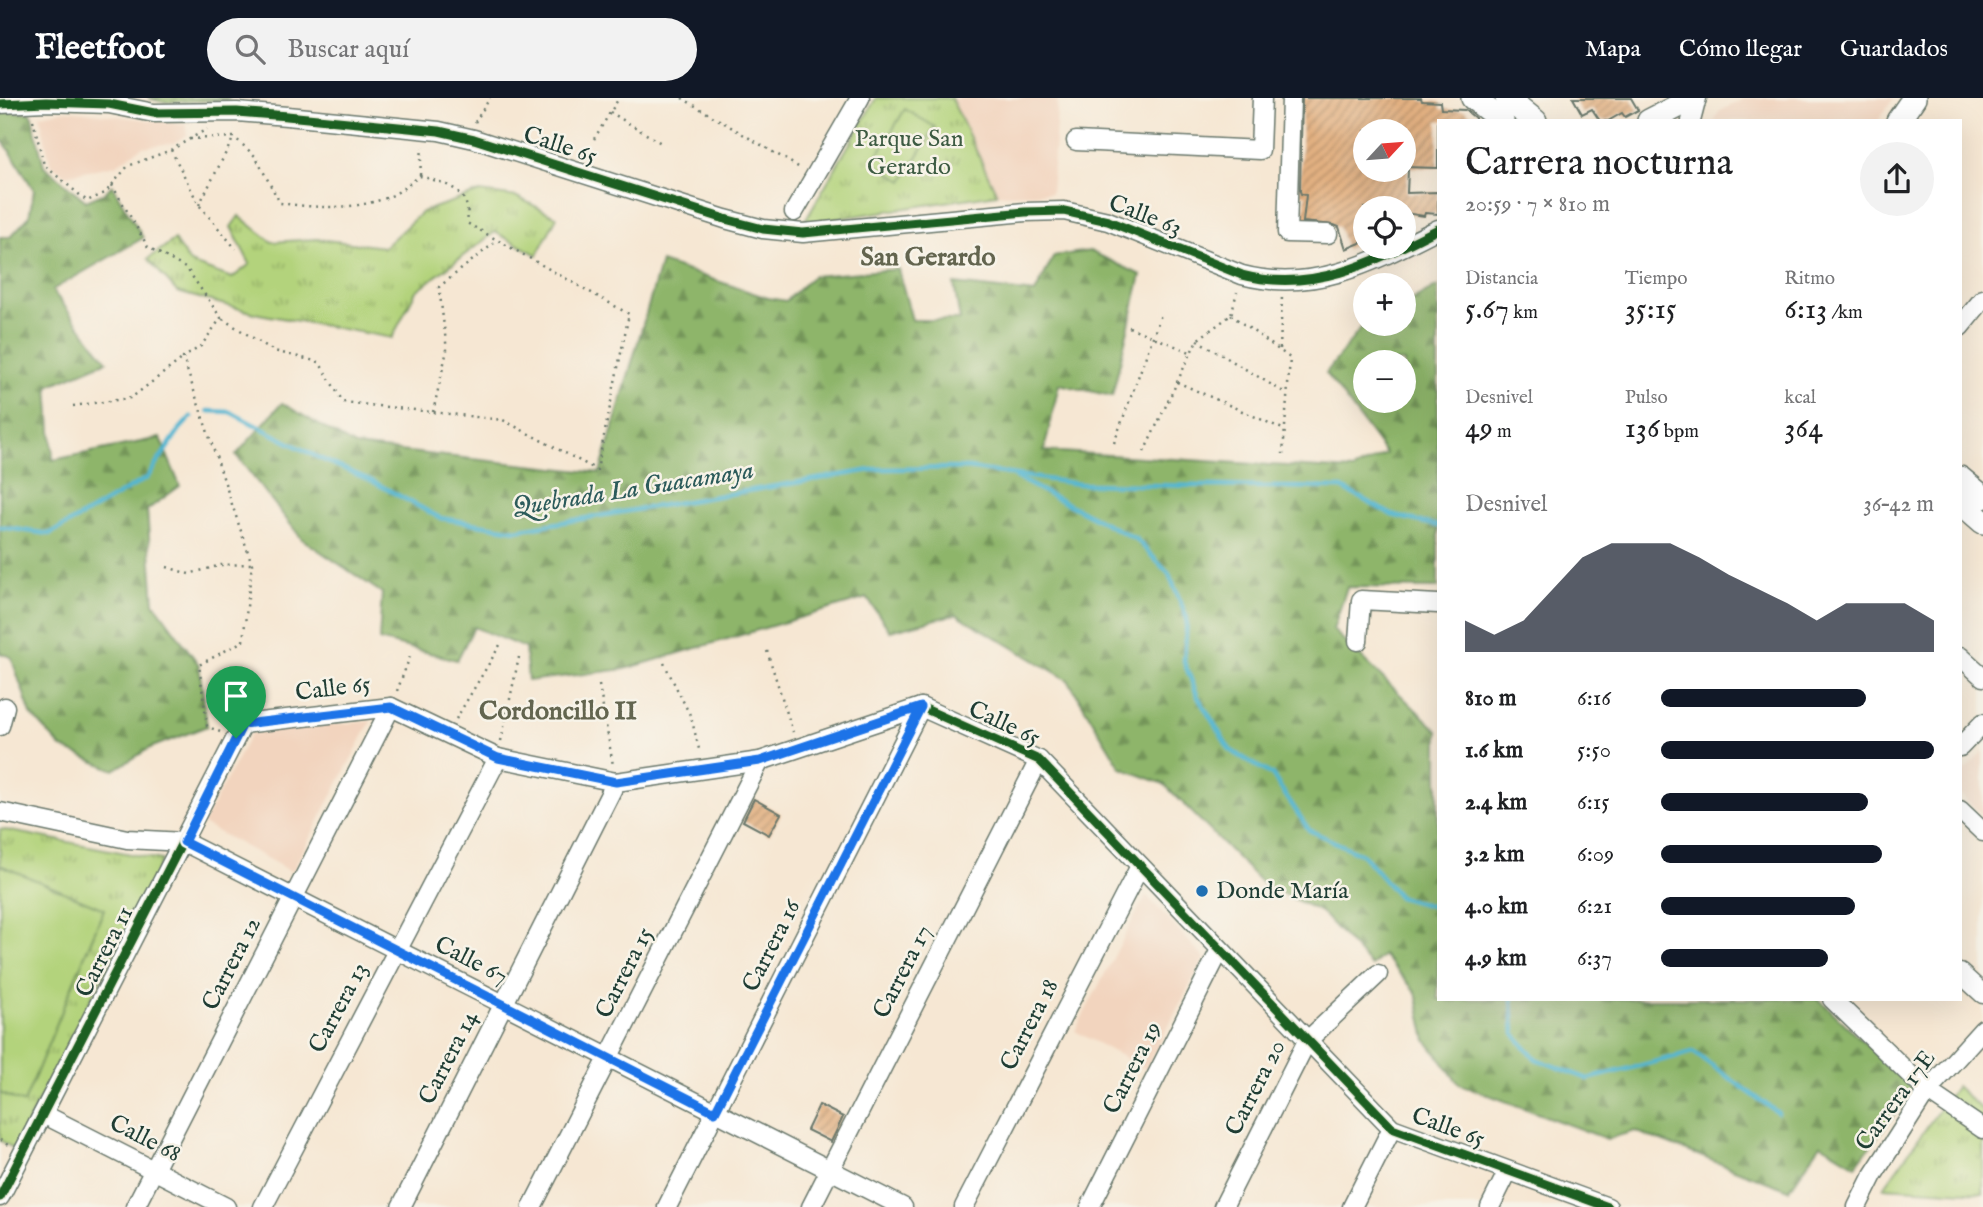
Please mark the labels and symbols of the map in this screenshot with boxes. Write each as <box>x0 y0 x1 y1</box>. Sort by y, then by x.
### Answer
north arrow <box>1353 119 1416 182</box>
street label: Calle 65 <box>519 120 601 173</box>
park label: Parque San Gerardo <box>855 124 964 183</box>
street label: Calle 63 <box>1104 188 1186 244</box>
district label: San Gerardo <box>861 241 995 274</box>
water label: Quebrada La Guacamaya <box>510 454 756 524</box>
pin <box>206 666 266 738</box>
street label: Calle 65 <box>294 669 373 709</box>
street label: Calle 65 <box>963 694 1045 754</box>
district label: Cordoncillo II <box>479 695 637 728</box>
place label: Donde María <box>1216 876 1349 907</box>
marker: Donde María <box>1194 883 1210 899</box>
street label: Carrera 16 <box>736 894 809 997</box>
street label: Carrera 11 <box>69 901 141 1003</box>
street label: Carrera 12 <box>195 912 269 1016</box>
street label: Carrera 17 <box>866 920 940 1024</box>
street label: Carrera 15 <box>589 922 661 1024</box>
street label: Calle 67 <box>429 929 513 993</box>
street label: Carrera 13 <box>302 957 376 1059</box>
street label: Carrera 18 <box>994 974 1066 1076</box>
street label: Carrera 14 <box>412 1006 486 1110</box>
street label: Carrera 19 <box>1096 1016 1170 1120</box>
street label: Carrera 20 <box>1219 1035 1293 1141</box>
street label: Carrera 17E <box>1849 1044 1943 1158</box>
street label: Calle 65 <box>1407 1100 1489 1156</box>
street label: Calle 68 <box>104 1108 186 1170</box>

